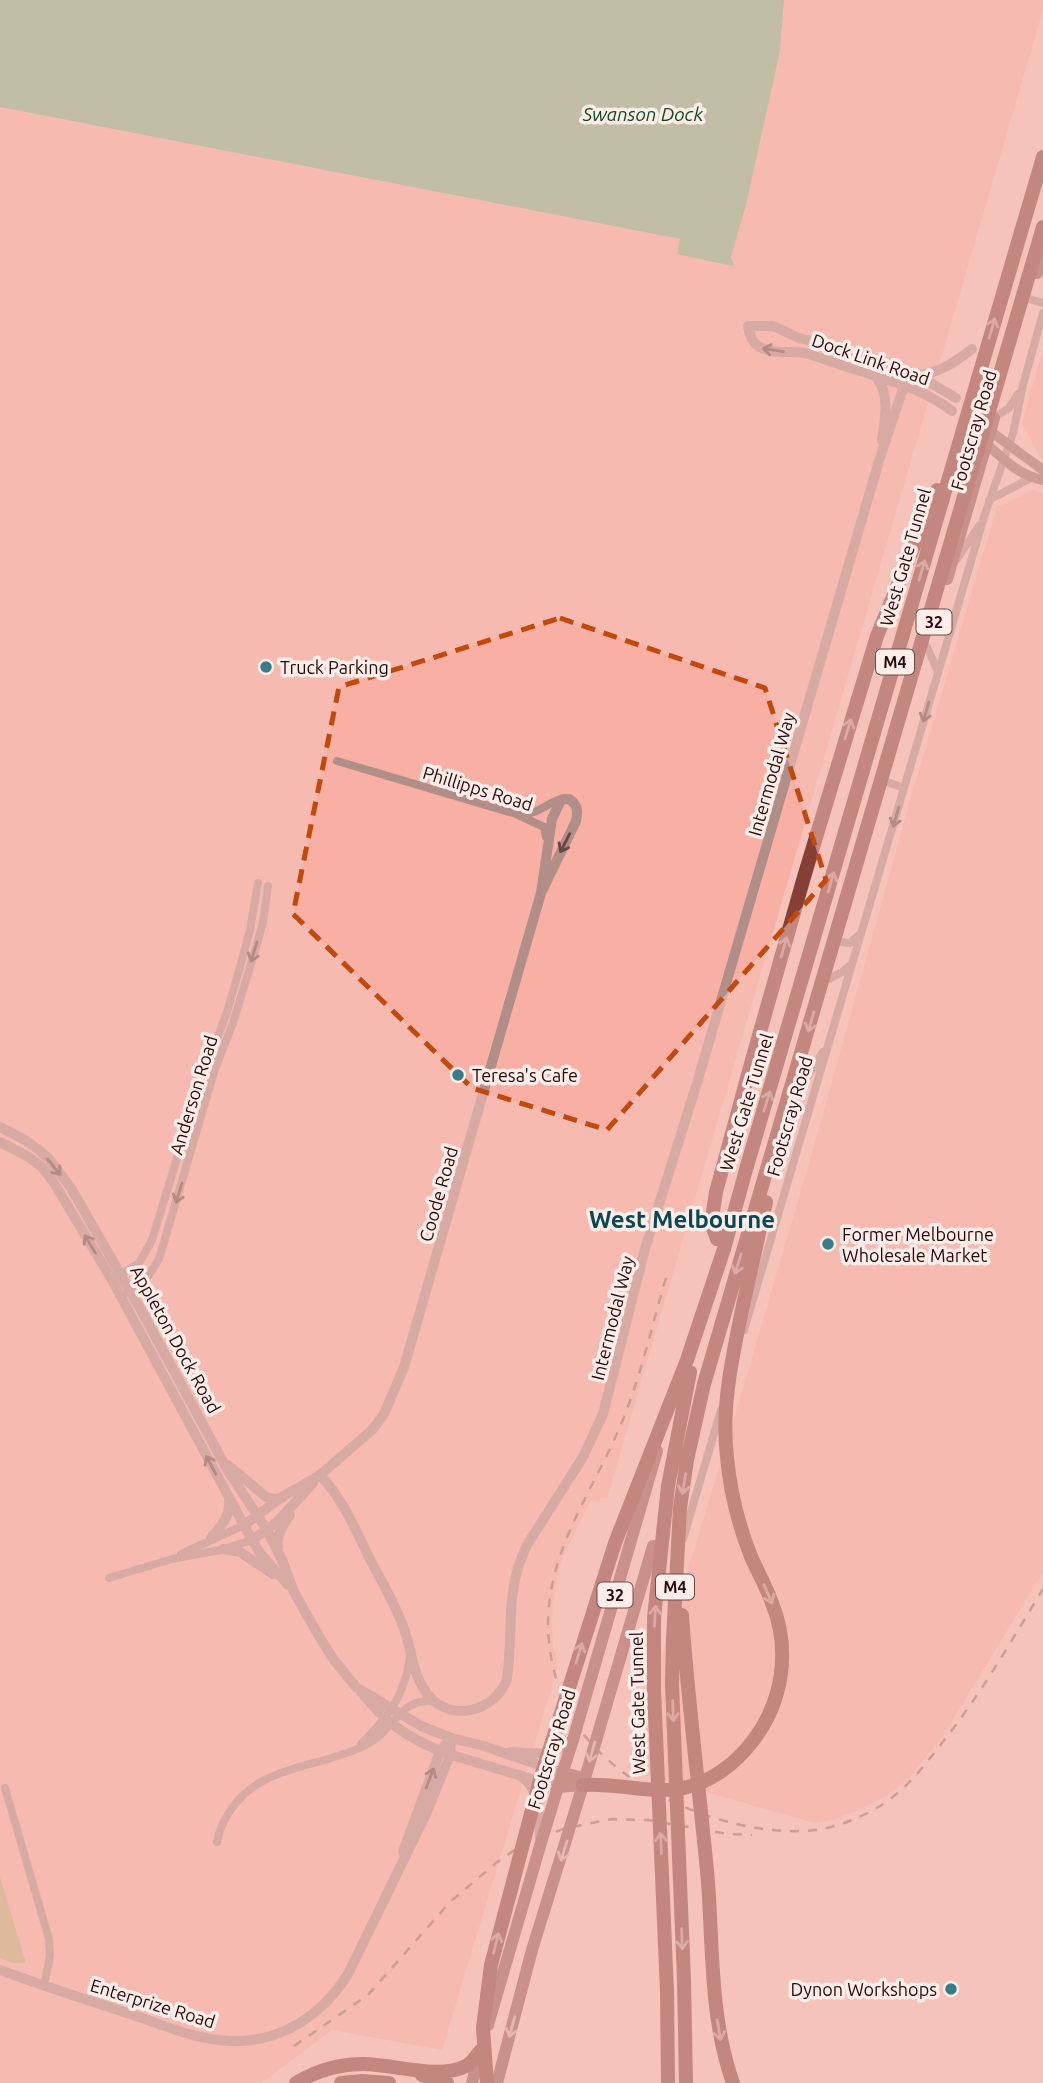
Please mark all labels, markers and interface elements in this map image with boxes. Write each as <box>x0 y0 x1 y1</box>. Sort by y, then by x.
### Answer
water label: Swanson Dock <box>582 103 703 125</box>
one-way arrow <box>987 317 1000 339</box>
street label: Dock Link Road <box>809 329 933 389</box>
one-way arrow <box>762 343 785 356</box>
street label: Footscray Road <box>946 368 1000 492</box>
street label: West Gate Tunnel <box>876 485 934 628</box>
one-way arrow <box>916 559 929 581</box>
road number: 32 <box>916 610 951 635</box>
road number: M4 <box>876 650 914 674</box>
place label: Truck Parking <box>280 657 389 677</box>
marker: Truck Parking <box>258 659 274 675</box>
one-way arrow <box>919 701 932 723</box>
street label: Intermodal Way <box>744 710 798 838</box>
one-way arrow <box>843 719 856 741</box>
street label: Phillipps Road <box>421 762 535 814</box>
one-way arrow <box>888 806 901 828</box>
one-way arrow <box>557 832 571 853</box>
one-way arrow <box>826 872 839 894</box>
one-way arrow <box>778 937 791 959</box>
one-way arrow <box>247 941 260 963</box>
one-way arrow <box>804 1010 817 1032</box>
street label: West Gate Tunnel <box>716 1031 776 1173</box>
street label: Anderson Road <box>165 1033 221 1157</box>
street label: Footscray Road <box>762 1054 816 1178</box>
place label: Teresa's Cafe <box>472 1065 578 1085</box>
marker: Teresa's Cafe <box>450 1067 466 1083</box>
one-way arrow <box>761 1090 774 1112</box>
street label: Coode Road <box>415 1144 461 1244</box>
one-way arrow <box>47 1157 62 1175</box>
one-way arrow <box>172 1181 185 1203</box>
district label: West Melbourne <box>589 1206 775 1233</box>
place label: Former Melbourne Wholesale Market <box>842 1224 994 1265</box>
one-way arrow <box>83 1234 97 1254</box>
marker: Former Melbourne Wholesale Market <box>820 1236 836 1252</box>
one-way arrow <box>731 1252 744 1274</box>
street label: Intermodal Way <box>587 1253 637 1382</box>
street label: Appleton Dock Road <box>127 1262 225 1416</box>
one-way arrow <box>204 1455 217 1476</box>
one-way arrow <box>677 1472 690 1495</box>
road number: M4 <box>656 1574 694 1600</box>
road number: 32 <box>598 1582 632 1608</box>
one-way arrow <box>762 1583 775 1605</box>
one-way arrow <box>649 1605 662 1628</box>
street label: West Gate Tunnel <box>626 1631 648 1774</box>
one-way arrow <box>574 1643 587 1665</box>
street label: Footscray Road <box>523 1687 579 1811</box>
one-way arrow <box>667 1699 680 1722</box>
one-way arrow <box>585 1740 598 1763</box>
one-way arrow <box>424 1768 437 1789</box>
one-way arrow <box>654 1833 667 1855</box>
one-way arrow <box>556 1839 569 1861</box>
one-way arrow <box>676 1927 689 1950</box>
one-way arrow <box>490 1932 504 1955</box>
street label: Enterprize Road <box>88 1974 218 2032</box>
place label: Dynon Workshops <box>791 1979 937 1999</box>
marker: Dynon Workshops <box>943 1981 959 1997</box>
one-way arrow <box>504 2016 517 2038</box>
one-way arrow <box>713 2018 726 2041</box>

